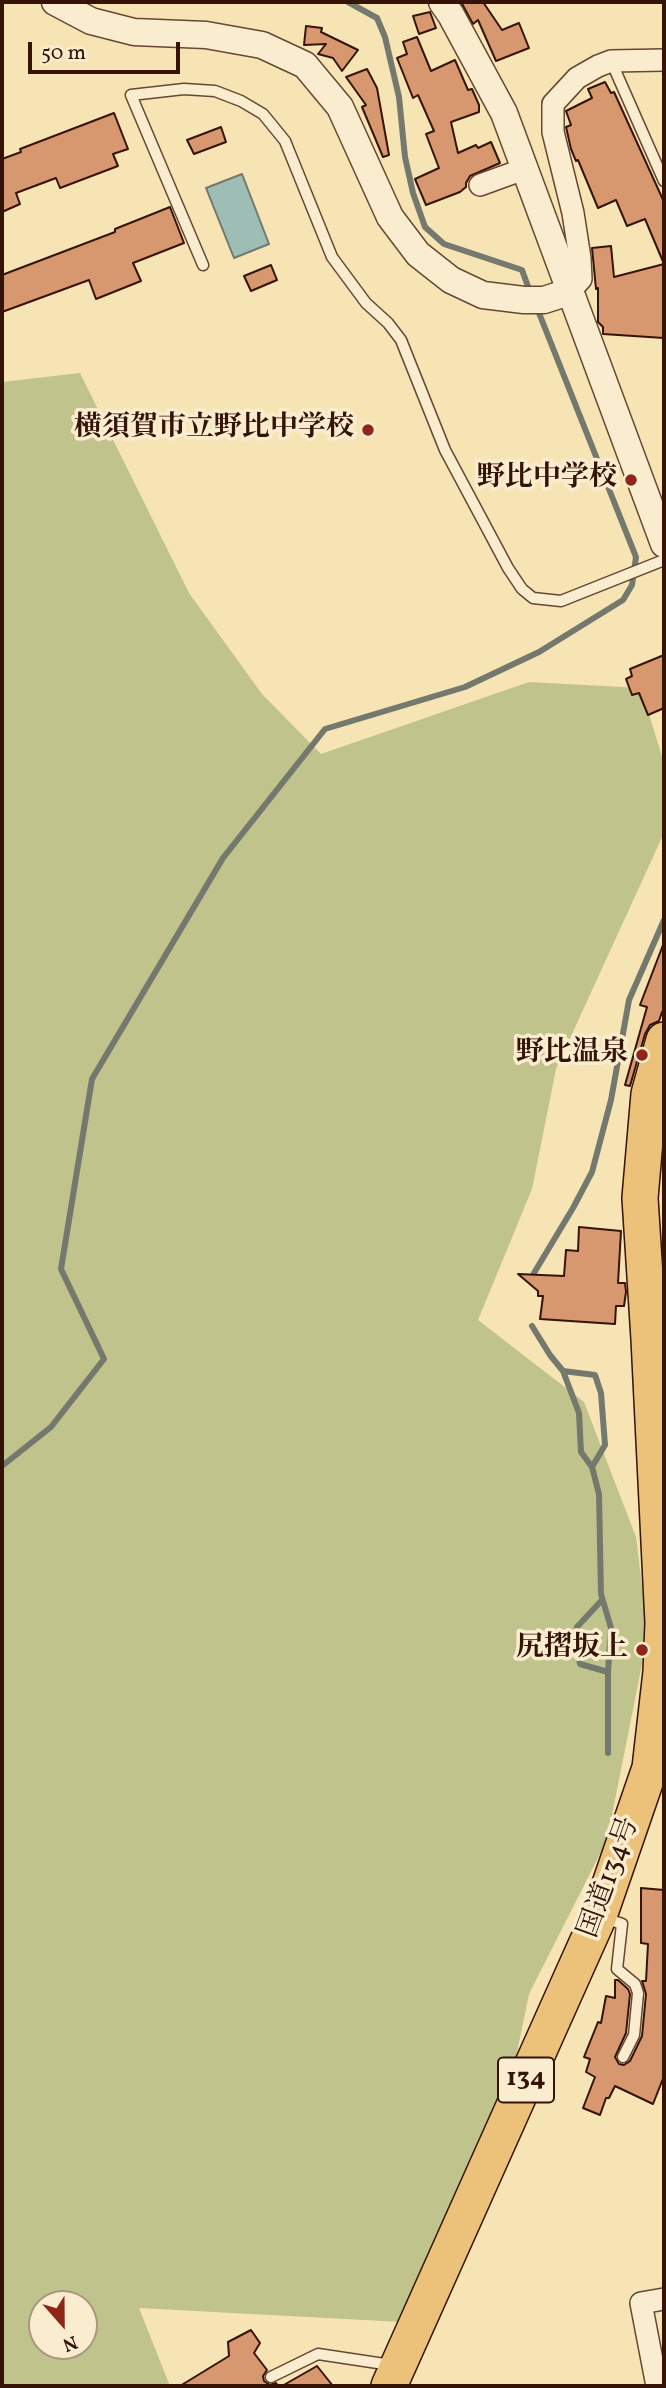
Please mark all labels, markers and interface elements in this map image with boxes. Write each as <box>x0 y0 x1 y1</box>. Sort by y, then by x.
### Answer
scale bar <box>32 28 184 72</box>
text: 50 m <box>41 39 86 68</box>
place label: 横須賀市立野比中学校 <box>74 413 354 447</box>
marker: 横須賀市立野比中学校 <box>360 422 376 438</box>
place label: 野比中学校 <box>477 463 617 497</box>
marker: 野比中学校 <box>623 472 639 488</box>
place label: 野比温泉 <box>516 1038 628 1072</box>
marker: 野比温泉 <box>634 1047 650 1063</box>
place label: 尻摺坂上 <box>516 1633 628 1667</box>
marker: 尻摺坂上 <box>634 1642 650 1658</box>
street label: 国道134号 <box>574 1813 648 1943</box>
road number: 134 <box>498 2058 554 2102</box>
north arrow <box>28 2290 98 2360</box>
text: N <box>59 2328 81 2357</box>

